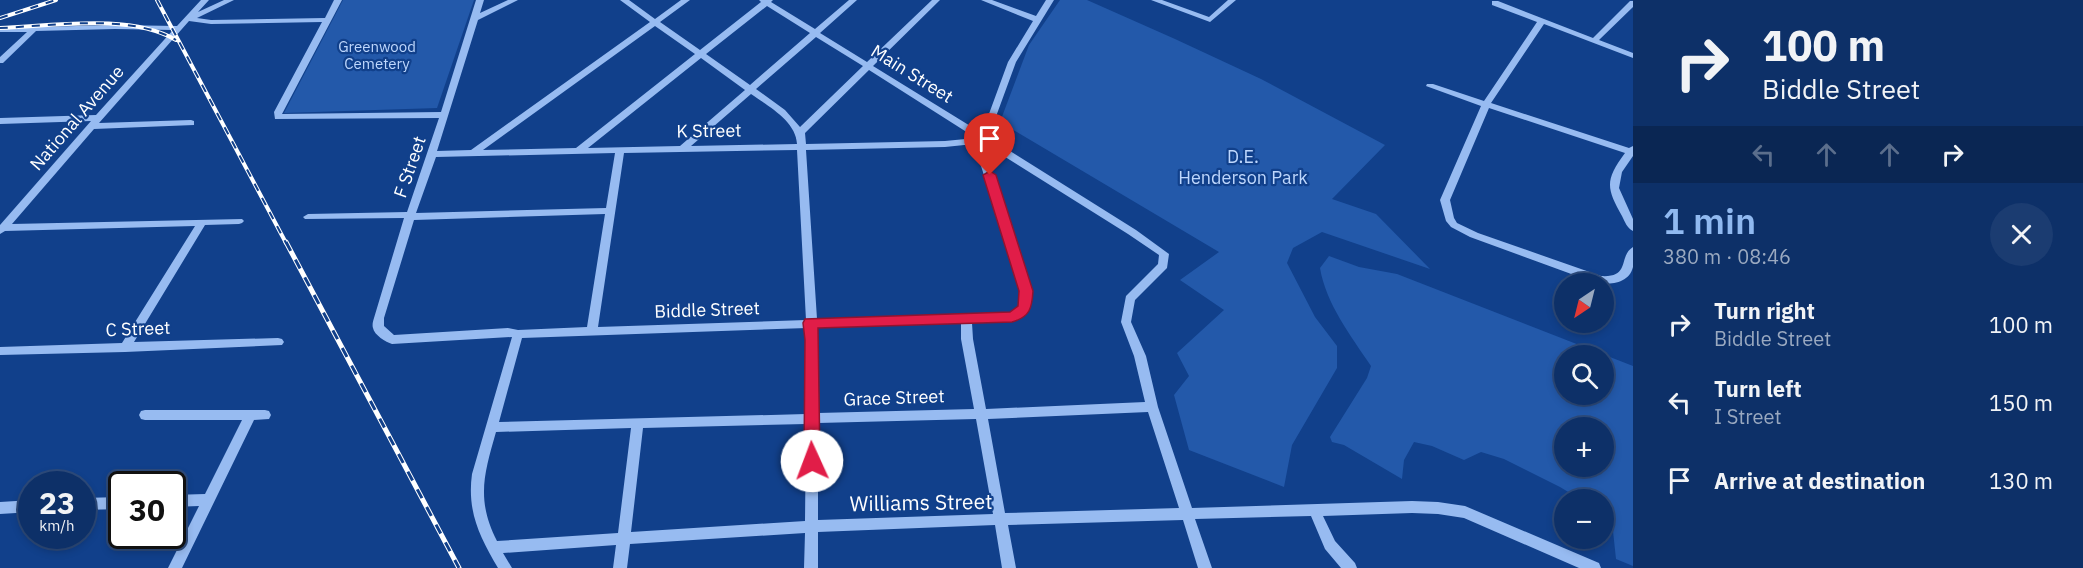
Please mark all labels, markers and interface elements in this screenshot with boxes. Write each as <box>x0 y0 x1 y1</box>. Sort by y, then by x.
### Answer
text: 100 m <box>1762 18 1885 73</box>
icon: right <box>1663 24 1741 102</box>
park label: Greenwood Cemetery <box>338 37 416 73</box>
street label: Main Street <box>867 39 958 108</box>
street label: National Avenue <box>25 60 129 175</box>
text: Biddle Street <box>1762 71 1920 106</box>
pin <box>964 113 1015 175</box>
street label: K Street <box>676 118 742 143</box>
icon: arrive <box>973 122 1006 155</box>
street label: F Street <box>388 133 431 201</box>
icon: left <box>1747 138 1780 171</box>
icon: ahead <box>1810 138 1843 171</box>
icon: ahead <box>1873 138 1906 171</box>
icon: right <box>1936 138 1969 171</box>
park label: D.E. Henderson Park <box>1178 145 1308 189</box>
text: 1 min <box>1663 197 1756 244</box>
button: close <box>1990 203 2053 266</box>
text: 380 m · 08:46 <box>1663 243 1791 270</box>
north arrow <box>1554 273 1614 333</box>
map controls <box>1554 273 1614 549</box>
street label: Biddle Street <box>654 296 760 323</box>
text: Turn right <box>1714 296 1815 325</box>
icon: right <box>1663 308 1696 341</box>
text: 100 m <box>1989 310 2053 339</box>
street label: C Street <box>105 316 171 341</box>
text: Biddle Street <box>1714 325 1831 352</box>
button: search <box>1554 345 1614 405</box>
text: Turn left <box>1714 374 1802 403</box>
street label: Grace Street <box>843 384 945 411</box>
icon: left <box>1663 386 1696 419</box>
text: 150 m <box>1989 388 2053 417</box>
text: I Street <box>1714 403 1782 430</box>
button: + <box>1554 417 1614 477</box>
position arrow <box>780 429 844 493</box>
icon: arrive <box>1663 464 1696 497</box>
text: Arrive at destination <box>1714 466 1925 495</box>
text: 130 m <box>1989 466 2053 495</box>
speed limit sign: 30 <box>108 471 186 549</box>
text: 23 <box>39 483 75 522</box>
street label: Williams Street <box>849 487 993 517</box>
button: − <box>1554 489 1614 549</box>
text: km/h <box>39 516 75 535</box>

